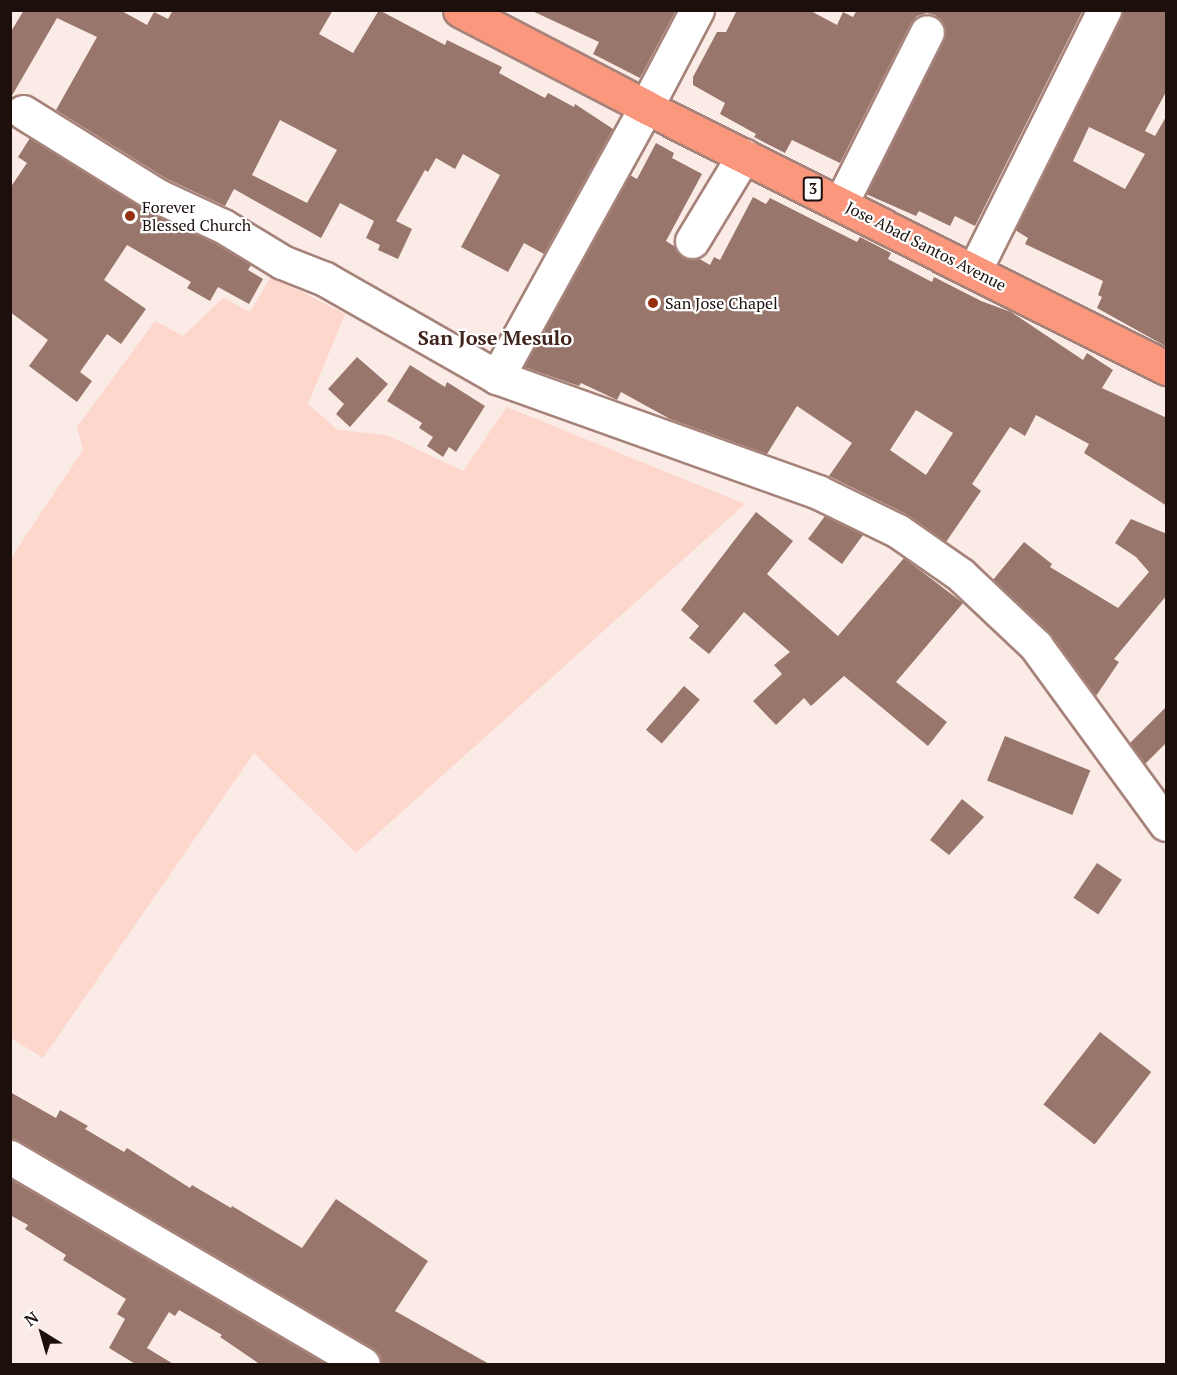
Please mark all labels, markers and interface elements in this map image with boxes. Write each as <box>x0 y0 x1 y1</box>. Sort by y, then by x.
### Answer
road number: 3 <box>802 177 824 201</box>
place label: Forever Blessed Church <box>142 197 251 235</box>
street label: Jose Abad Santos Avenue <box>842 197 1010 295</box>
marker: Forever Blessed Church <box>123 209 137 223</box>
place label: San Jose Chapel <box>665 293 778 313</box>
marker: San Jose Chapel <box>646 296 660 310</box>
district label: San Jose Mesulo <box>418 325 572 349</box>
north arrow <box>12 1303 72 1363</box>
text: N <box>20 1306 43 1331</box>

